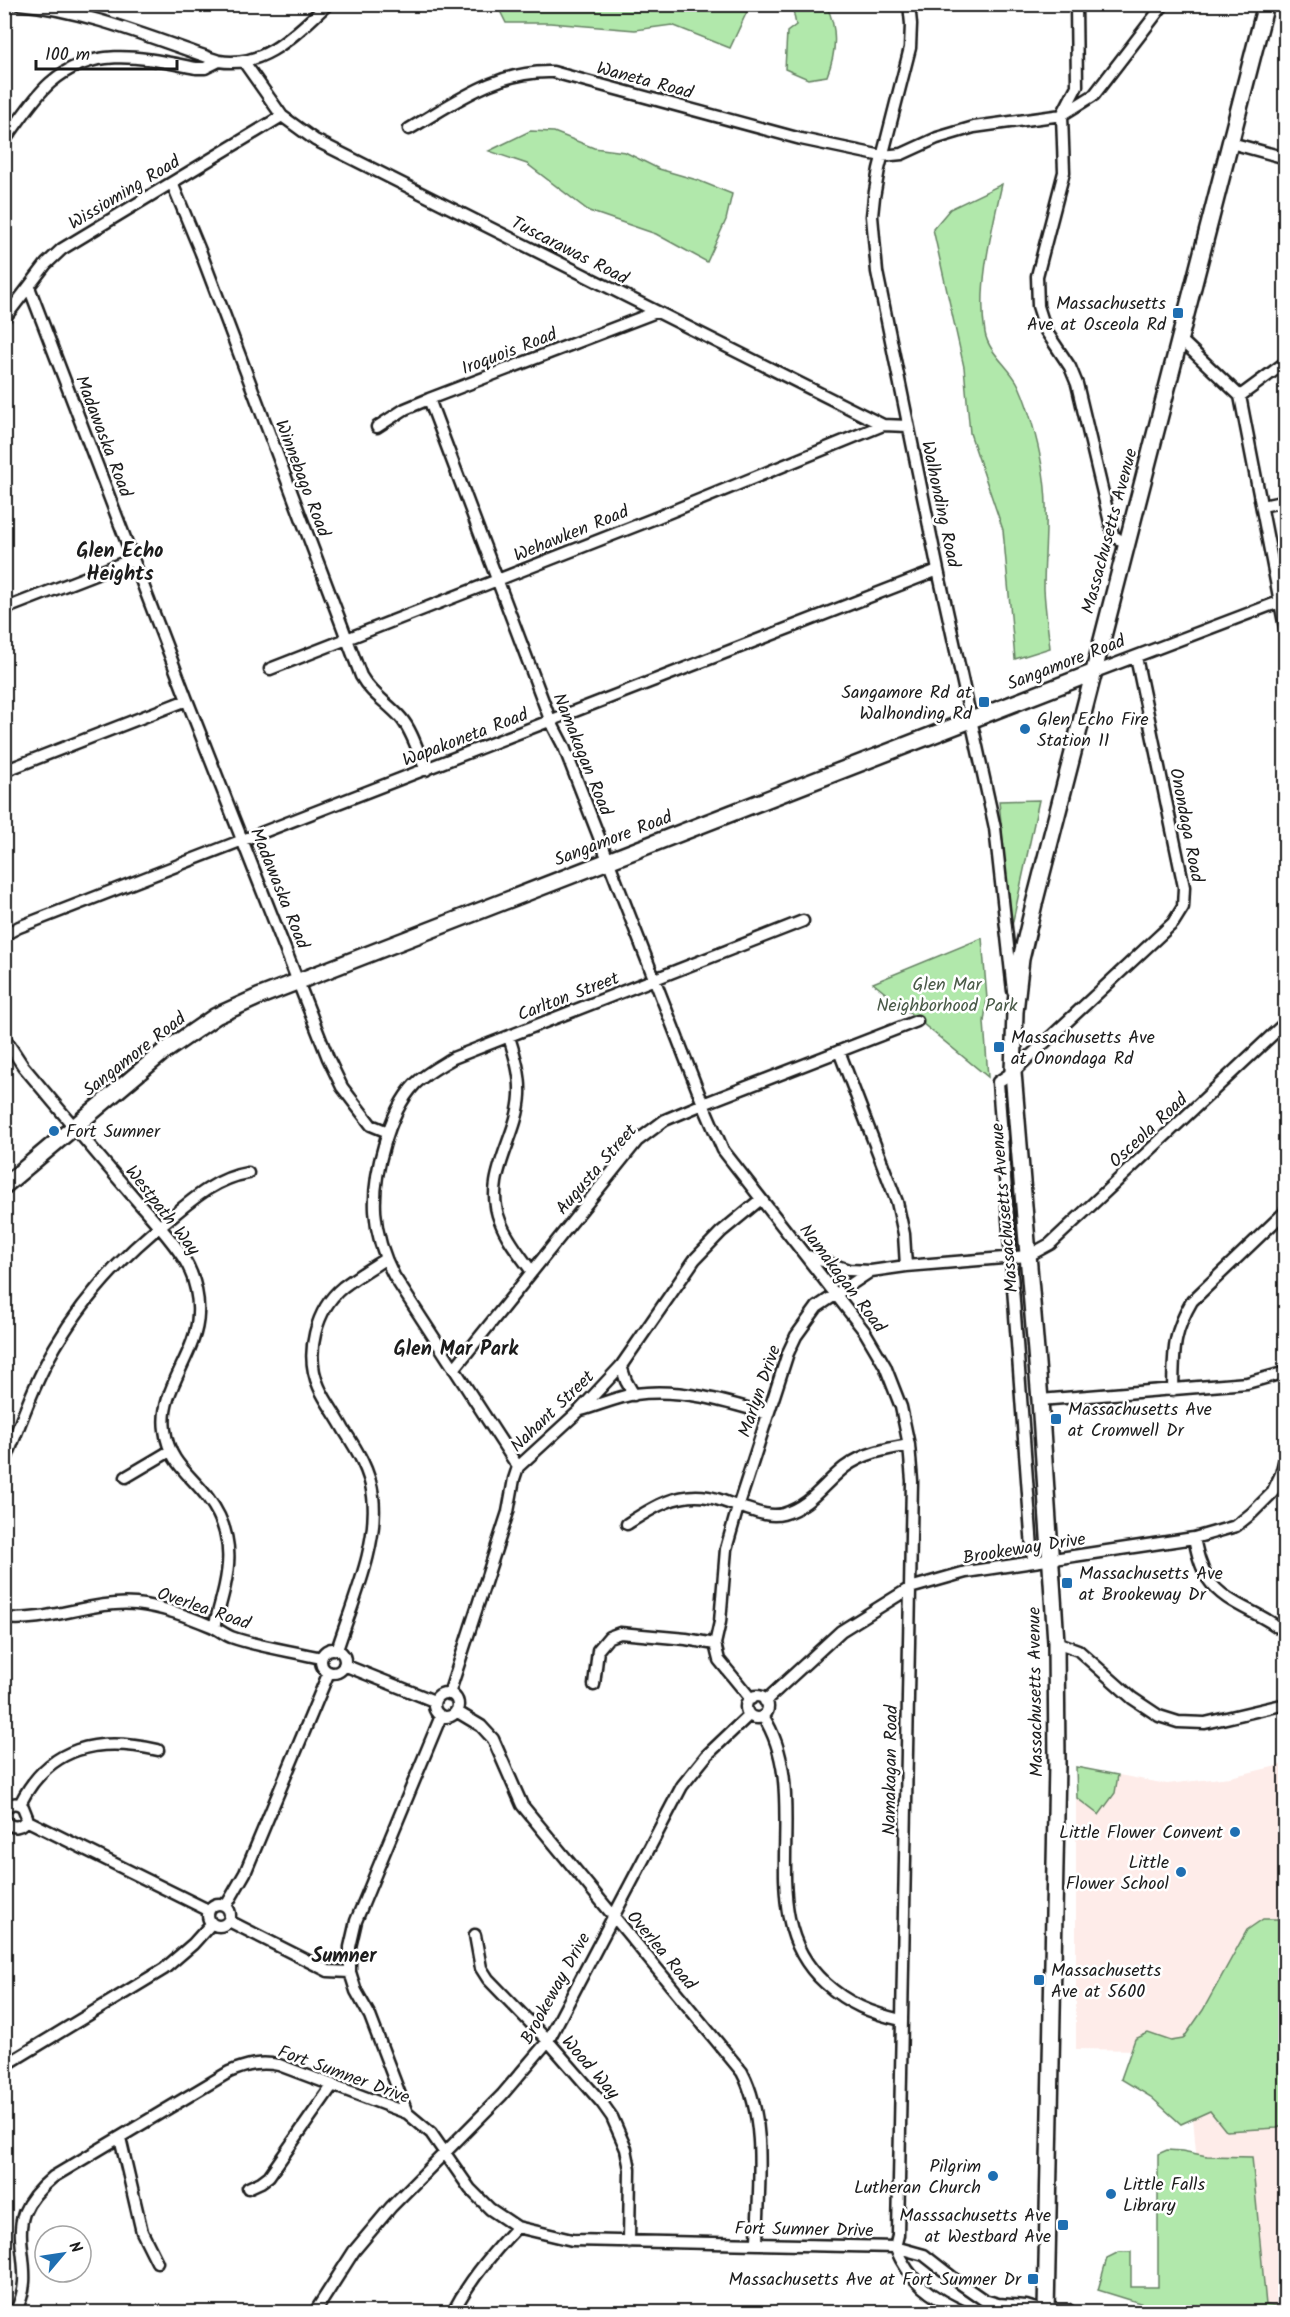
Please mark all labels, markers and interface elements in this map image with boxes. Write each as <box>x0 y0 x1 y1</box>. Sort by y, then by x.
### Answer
scale bar <box>36 33 177 71</box>
text: 100 m <box>45 41 90 70</box>
street label: Waneta Road <box>593 55 697 109</box>
street label: Wissioming Road <box>63 148 187 238</box>
street label: Tuscarawas Road <box>506 209 634 294</box>
place label: Massachusetts Ave at Osceola Rd <box>1027 290 1167 340</box>
marker: Massachusetts Ave at Osceola Rd <box>1171 306 1185 320</box>
street label: Iroquois Road <box>458 321 563 384</box>
street label: Madawaska Road <box>66 371 140 503</box>
street label: Winnebago Road <box>266 416 338 542</box>
street label: Walhonding Road <box>912 438 967 571</box>
street label: Massachusetts Avenue <box>1074 445 1146 617</box>
street label: Wehawken Road <box>510 498 634 571</box>
district label: Glen Echo Heights <box>77 536 163 591</box>
street label: Sangamore Road <box>1003 627 1131 699</box>
place label: Sangamore Rd at Walhonding Rd <box>842 679 973 729</box>
street label: Namakagan Road <box>544 689 620 821</box>
marker: Sangamore Rd at Walhonding Rd <box>977 695 991 709</box>
street label: Wapakoneta Road <box>398 701 534 776</box>
place label: Glen Echo Fire Station 11 <box>1037 706 1149 756</box>
marker: Glen Echo Fire Station 11 <box>1018 722 1032 736</box>
street label: Onondaga Road <box>1160 766 1211 886</box>
street label: Sangamore Road <box>550 803 678 875</box>
street label: Madawaska Road <box>241 824 316 955</box>
street label: Carlton Street <box>513 964 625 1030</box>
park label: Glen Mar Neighborhood Park <box>876 971 1018 1021</box>
street label: Sangamore Road <box>77 1005 194 1105</box>
place label: Massachusetts Ave at Onondaga Rd <box>1011 1024 1155 1074</box>
marker: Massachusetts Ave at Onondaga Rd <box>992 1040 1006 1054</box>
street label: Osceola Road <box>1103 1086 1196 1176</box>
street label: Augusta Street <box>549 1117 646 1222</box>
place label: Fort Sumner <box>66 1118 161 1147</box>
street label: Massachusetts Avenue <box>984 1122 1027 1294</box>
marker: Fort Sumner <box>47 1124 61 1138</box>
street label: Westpath Way <box>117 1159 207 1263</box>
street label: Namakagan Road <box>791 1218 893 1340</box>
district label: Glen Mar Park <box>394 1334 519 1366</box>
street label: Marlyn Drive <box>731 1341 790 1442</box>
street label: Nahant Street <box>504 1363 603 1460</box>
place label: Massachusetts Ave at Cromwell Dr <box>1068 1396 1212 1446</box>
marker: Massachusetts Ave at Cromwell Dr <box>1049 1412 1063 1426</box>
street label: Brookeway Drive <box>961 1525 1088 1574</box>
place label: Massachusetts Ave at Brookeway Dr <box>1079 1560 1223 1610</box>
marker: Massachusetts Ave at Brookeway Dr <box>1060 1576 1074 1590</box>
street label: Overlea Road <box>153 1580 255 1639</box>
street label: Massachusetts Avenue <box>1021 1607 1052 1777</box>
street label: Namakagan Road <box>876 1704 907 1835</box>
place label: Little Flower Convent <box>1059 1819 1224 1848</box>
marker: Little Flower Convent <box>1228 1825 1242 1839</box>
place label: Little Flower School <box>1066 1849 1170 1899</box>
marker: Little Flower School <box>1174 1865 1188 1879</box>
street label: Overlea Road <box>619 1905 704 1998</box>
street label: Brookeway Drive <box>514 1927 599 2050</box>
district label: Sumner <box>311 1941 377 1973</box>
place label: Massachusetts Ave at 5600 <box>1051 1957 1161 2007</box>
marker: Massachusetts Ave at 5600 <box>1032 1973 1046 1987</box>
street label: Wood Way <box>553 2029 627 2107</box>
street label: Fort Sumner Drive <box>273 2038 414 2113</box>
place label: Pilgrim Lutheran Church <box>854 2153 981 2203</box>
marker: Pilgrim Lutheran Church <box>986 2169 1000 2183</box>
place label: Little Falls Library <box>1123 2171 1205 2221</box>
marker: Little Falls Library <box>1104 2187 1118 2201</box>
place label: Masssachusetts Ave at Westbard Ave <box>899 2202 1051 2252</box>
street label: Fort Sumner Drive <box>734 2215 874 2246</box>
marker: Masssachusetts Ave at Westbard Ave <box>1056 2218 1070 2232</box>
north arrow <box>33 2224 93 2284</box>
text: N <box>61 2237 88 2258</box>
place label: Massachusetts Ave at Fort Sumner Dr <box>729 2266 1022 2295</box>
marker: Massachusetts Ave at Fort Sumner Dr <box>1026 2272 1040 2286</box>

